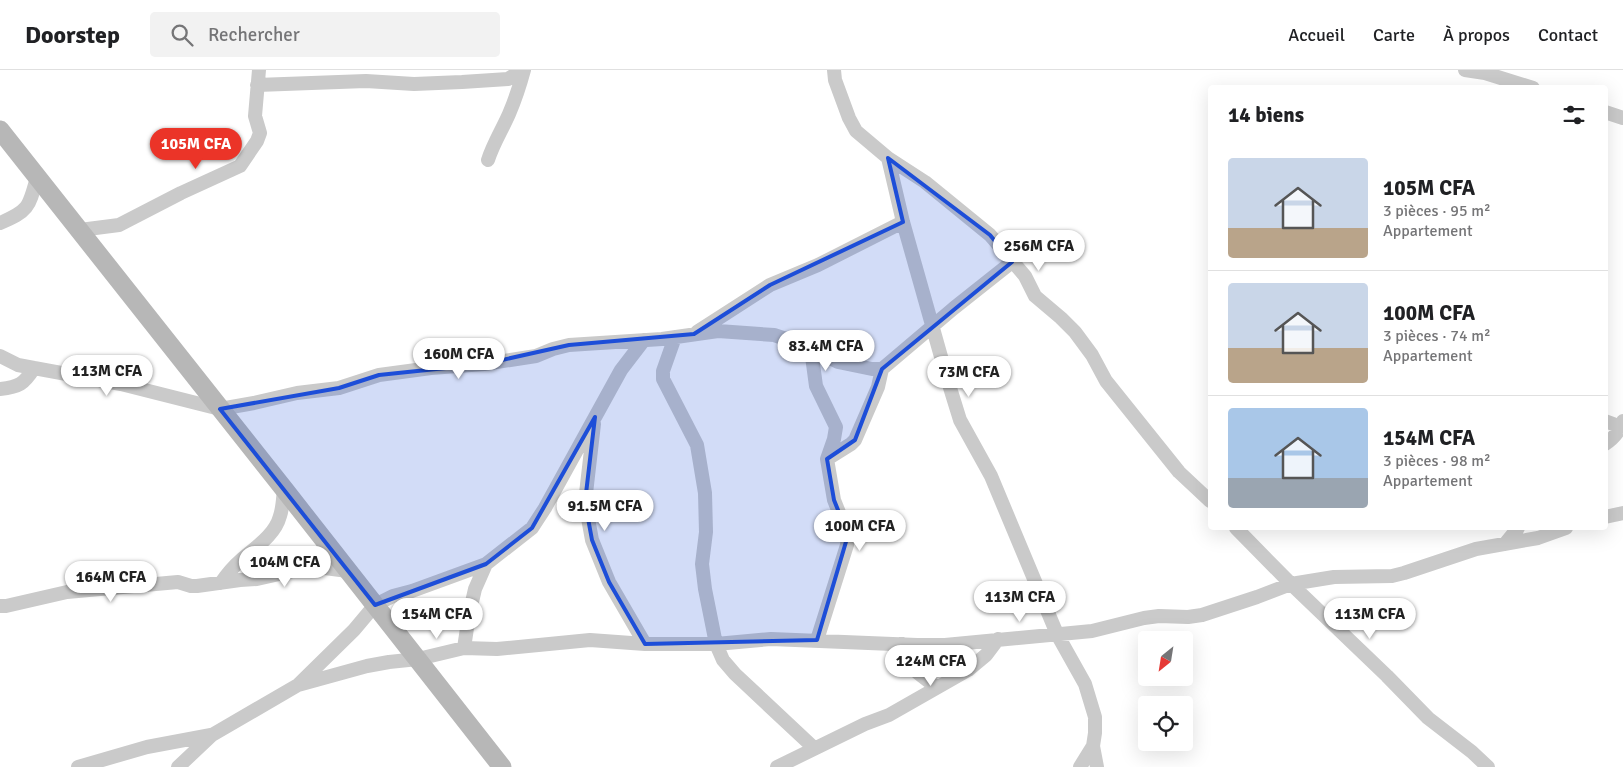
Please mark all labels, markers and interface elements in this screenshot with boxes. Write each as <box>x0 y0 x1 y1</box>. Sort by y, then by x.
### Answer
search box <box>150 12 500 57</box>
text: Doorstep <box>25 20 120 50</box>
icon: search <box>168 21 196 49</box>
text: Rechercher <box>208 23 300 47</box>
text: Accueil <box>1288 24 1345 46</box>
text: Carte <box>1373 24 1415 46</box>
text: À propos <box>1443 24 1510 46</box>
text: Contact <box>1538 24 1598 46</box>
icon: filters <box>1560 101 1588 129</box>
text: 14 biens <box>1228 102 1304 128</box>
pin: 105M CFA <box>144 128 248 170</box>
text: 105M CFA <box>161 134 231 154</box>
text: 105M CFA <box>1383 175 1475 201</box>
icon: home <box>1268 178 1328 238</box>
text: 3 pièces · 95 m² <box>1383 201 1491 221</box>
text: Appartement <box>1383 221 1473 241</box>
pin: 256M CFA <box>987 230 1091 272</box>
text: 256M CFA <box>1004 236 1074 256</box>
text: 100M CFA <box>1383 300 1475 326</box>
icon: home <box>1268 303 1328 363</box>
text: 3 pièces · 74 m² <box>1383 326 1491 346</box>
pin: 83.4M CFA <box>769 330 883 372</box>
text: 83.4M CFA <box>789 336 863 356</box>
pin: 160M CFA <box>407 338 511 380</box>
text: 160M CFA <box>424 344 494 364</box>
text: Appartement <box>1383 346 1473 366</box>
pin: 113M CFA <box>55 354 159 397</box>
pin: 73M CFA <box>923 356 1015 398</box>
text: 113M CFA <box>72 361 142 381</box>
text: 73M CFA <box>938 362 1000 382</box>
text: 154M CFA <box>1383 425 1475 451</box>
icon: home <box>1268 428 1328 488</box>
text: 3 pièces · 98 m² <box>1383 451 1491 471</box>
text: Appartement <box>1383 471 1473 491</box>
pin: 91.5M CFA <box>548 490 662 532</box>
text: 91.5M CFA <box>568 496 642 516</box>
pin: 100M CFA <box>808 510 912 552</box>
text: 100M CFA <box>825 516 895 536</box>
pin: 104M CFA <box>233 546 337 588</box>
text: 104M CFA <box>250 552 320 572</box>
pin: 164M CFA <box>59 560 163 603</box>
text: 164M CFA <box>76 567 146 587</box>
pin: 113M CFA <box>968 580 1072 623</box>
text: 113M CFA <box>985 587 1055 607</box>
pin: 154M CFA <box>385 598 489 640</box>
pin: 113M CFA <box>1318 598 1422 640</box>
text: 154M CFA <box>402 604 472 624</box>
text: 113M CFA <box>1335 604 1405 624</box>
north arrow <box>1138 631 1192 686</box>
map controls <box>1138 631 1193 751</box>
pin: 124M CFA <box>879 644 983 687</box>
text: 124M CFA <box>896 651 966 671</box>
button: locate <box>1138 696 1193 751</box>

